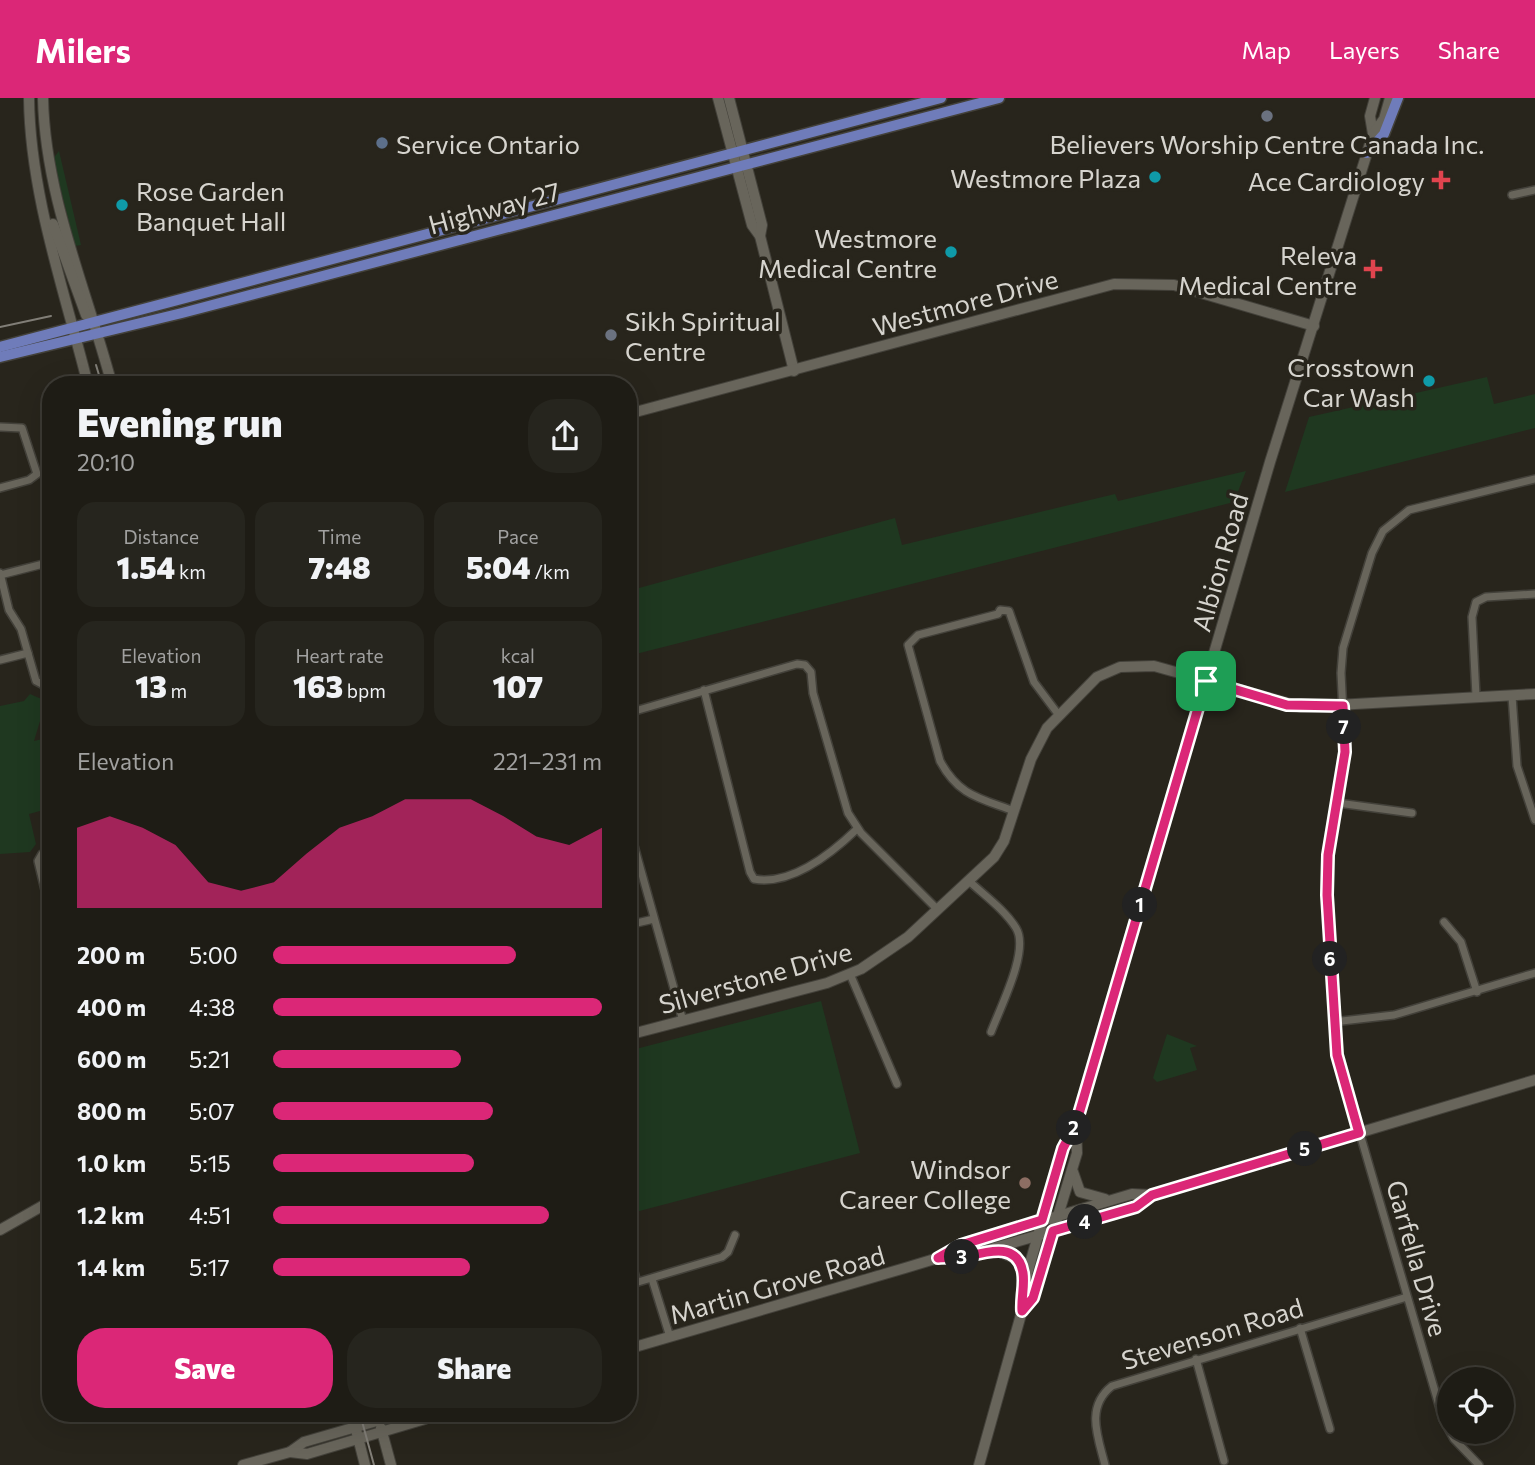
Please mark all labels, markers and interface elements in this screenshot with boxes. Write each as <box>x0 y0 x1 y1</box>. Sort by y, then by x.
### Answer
text: Milers <box>35 29 131 70</box>
text: Map <box>1242 35 1291 64</box>
text: Layers <box>1329 35 1400 64</box>
text: Share <box>1438 35 1500 64</box>
marker: Believers Worship Centre Canada Inc. <box>1259 108 1275 124</box>
place label: Service Ontario <box>396 128 580 159</box>
place label: Believers Worship Centre Canada Inc. <box>1050 128 1484 159</box>
marker: Service Ontario <box>374 135 390 151</box>
place label: Westmore Plaza <box>950 162 1141 193</box>
place label: Ace Cardiology <box>1248 165 1425 196</box>
marker: Westmore Plaza <box>1147 169 1163 185</box>
marker: Ace Cardiology <box>1431 170 1451 190</box>
place label: Rose Garden Banquet Hall <box>136 175 286 236</box>
street label: Highway 27 <box>425 175 563 239</box>
marker: Rose Garden Banquet Hall <box>114 197 130 213</box>
place label: Westmore Medical Centre <box>758 222 937 283</box>
place label: Releva Medical Centre <box>1178 239 1357 300</box>
marker: Westmore Medical Centre <box>943 244 959 260</box>
marker: Releva Medical Centre <box>1363 259 1383 279</box>
street label: Westmore Drive <box>869 262 1061 342</box>
place label: Sikh Spiritual Centre <box>625 305 781 366</box>
marker: Sikh Spiritual Centre <box>603 327 619 343</box>
place label: Crosstown Car Wash <box>1287 351 1415 412</box>
marker: Crosstown Car Wash <box>1421 373 1437 389</box>
text: Evening run <box>77 398 283 445</box>
button: share <box>528 399 602 473</box>
text: 20:10 <box>77 448 135 476</box>
street label: Albion Road <box>1184 489 1254 635</box>
text: Distance <box>123 525 199 548</box>
text: Time <box>318 525 361 548</box>
text: Pace <box>497 525 538 548</box>
text: 1.54 <box>117 548 175 585</box>
text: 7:48 <box>308 548 371 585</box>
text: 5:04 <box>466 548 531 585</box>
text: km <box>175 560 206 583</box>
text: /km <box>531 560 570 583</box>
text: Elevation <box>121 644 201 667</box>
text: Heart rate <box>295 644 384 667</box>
text: kcal <box>501 644 535 667</box>
pin <box>1176 651 1236 711</box>
icon: arrive <box>1187 662 1225 700</box>
text: 13 <box>135 667 167 704</box>
text: 163 <box>293 667 343 704</box>
text: 107 <box>493 667 543 704</box>
text: m <box>167 679 187 702</box>
text: bpm <box>343 679 386 702</box>
pin: 7 <box>1326 710 1362 744</box>
text: 7 <box>1338 715 1349 738</box>
text: Elevation <box>77 747 174 775</box>
text: 221–231 m <box>493 747 602 775</box>
pin: 1 <box>1122 888 1158 922</box>
text: 1 <box>1135 893 1144 916</box>
street label: Silverstone Drive <box>655 935 855 1019</box>
text: 200 m <box>77 941 145 969</box>
text: 5:00 <box>189 941 238 969</box>
pin: 6 <box>1312 942 1348 976</box>
text: 6 <box>1324 947 1335 970</box>
text: 400 m <box>77 993 146 1021</box>
text: 4:38 <box>189 993 235 1021</box>
text: 600 m <box>77 1045 146 1073</box>
text: 5:21 <box>189 1045 230 1073</box>
text: 800 m <box>77 1097 146 1125</box>
text: 5:07 <box>189 1097 235 1125</box>
pin: 2 <box>1056 1110 1092 1146</box>
text: 2 <box>1068 1116 1079 1139</box>
pin: 5 <box>1288 1132 1322 1166</box>
text: 5 <box>1299 1137 1310 1160</box>
text: 1.0 km <box>77 1149 146 1177</box>
text: 5:15 <box>189 1149 231 1177</box>
place label: Windsor Career College <box>839 1153 1011 1214</box>
marker: Windsor Career College <box>1017 1175 1033 1191</box>
street label: Garfella Drive <box>1381 1176 1455 1340</box>
text: 1.2 km <box>77 1201 144 1229</box>
text: 4:51 <box>189 1201 231 1229</box>
pin: 4 <box>1068 1204 1102 1240</box>
text: 4 <box>1079 1210 1090 1233</box>
street label: Martin Grove Road <box>666 1238 888 1330</box>
pin: 3 <box>944 1240 979 1274</box>
text: 3 <box>956 1245 967 1268</box>
text: 1.4 km <box>77 1253 145 1281</box>
text: 5:17 <box>189 1253 230 1281</box>
street label: Stevenson Road <box>1117 1291 1307 1375</box>
button: Save <box>77 1328 333 1408</box>
button: Share <box>347 1328 602 1408</box>
map controls <box>1437 1367 1514 1444</box>
button: locate <box>1437 1367 1514 1444</box>

